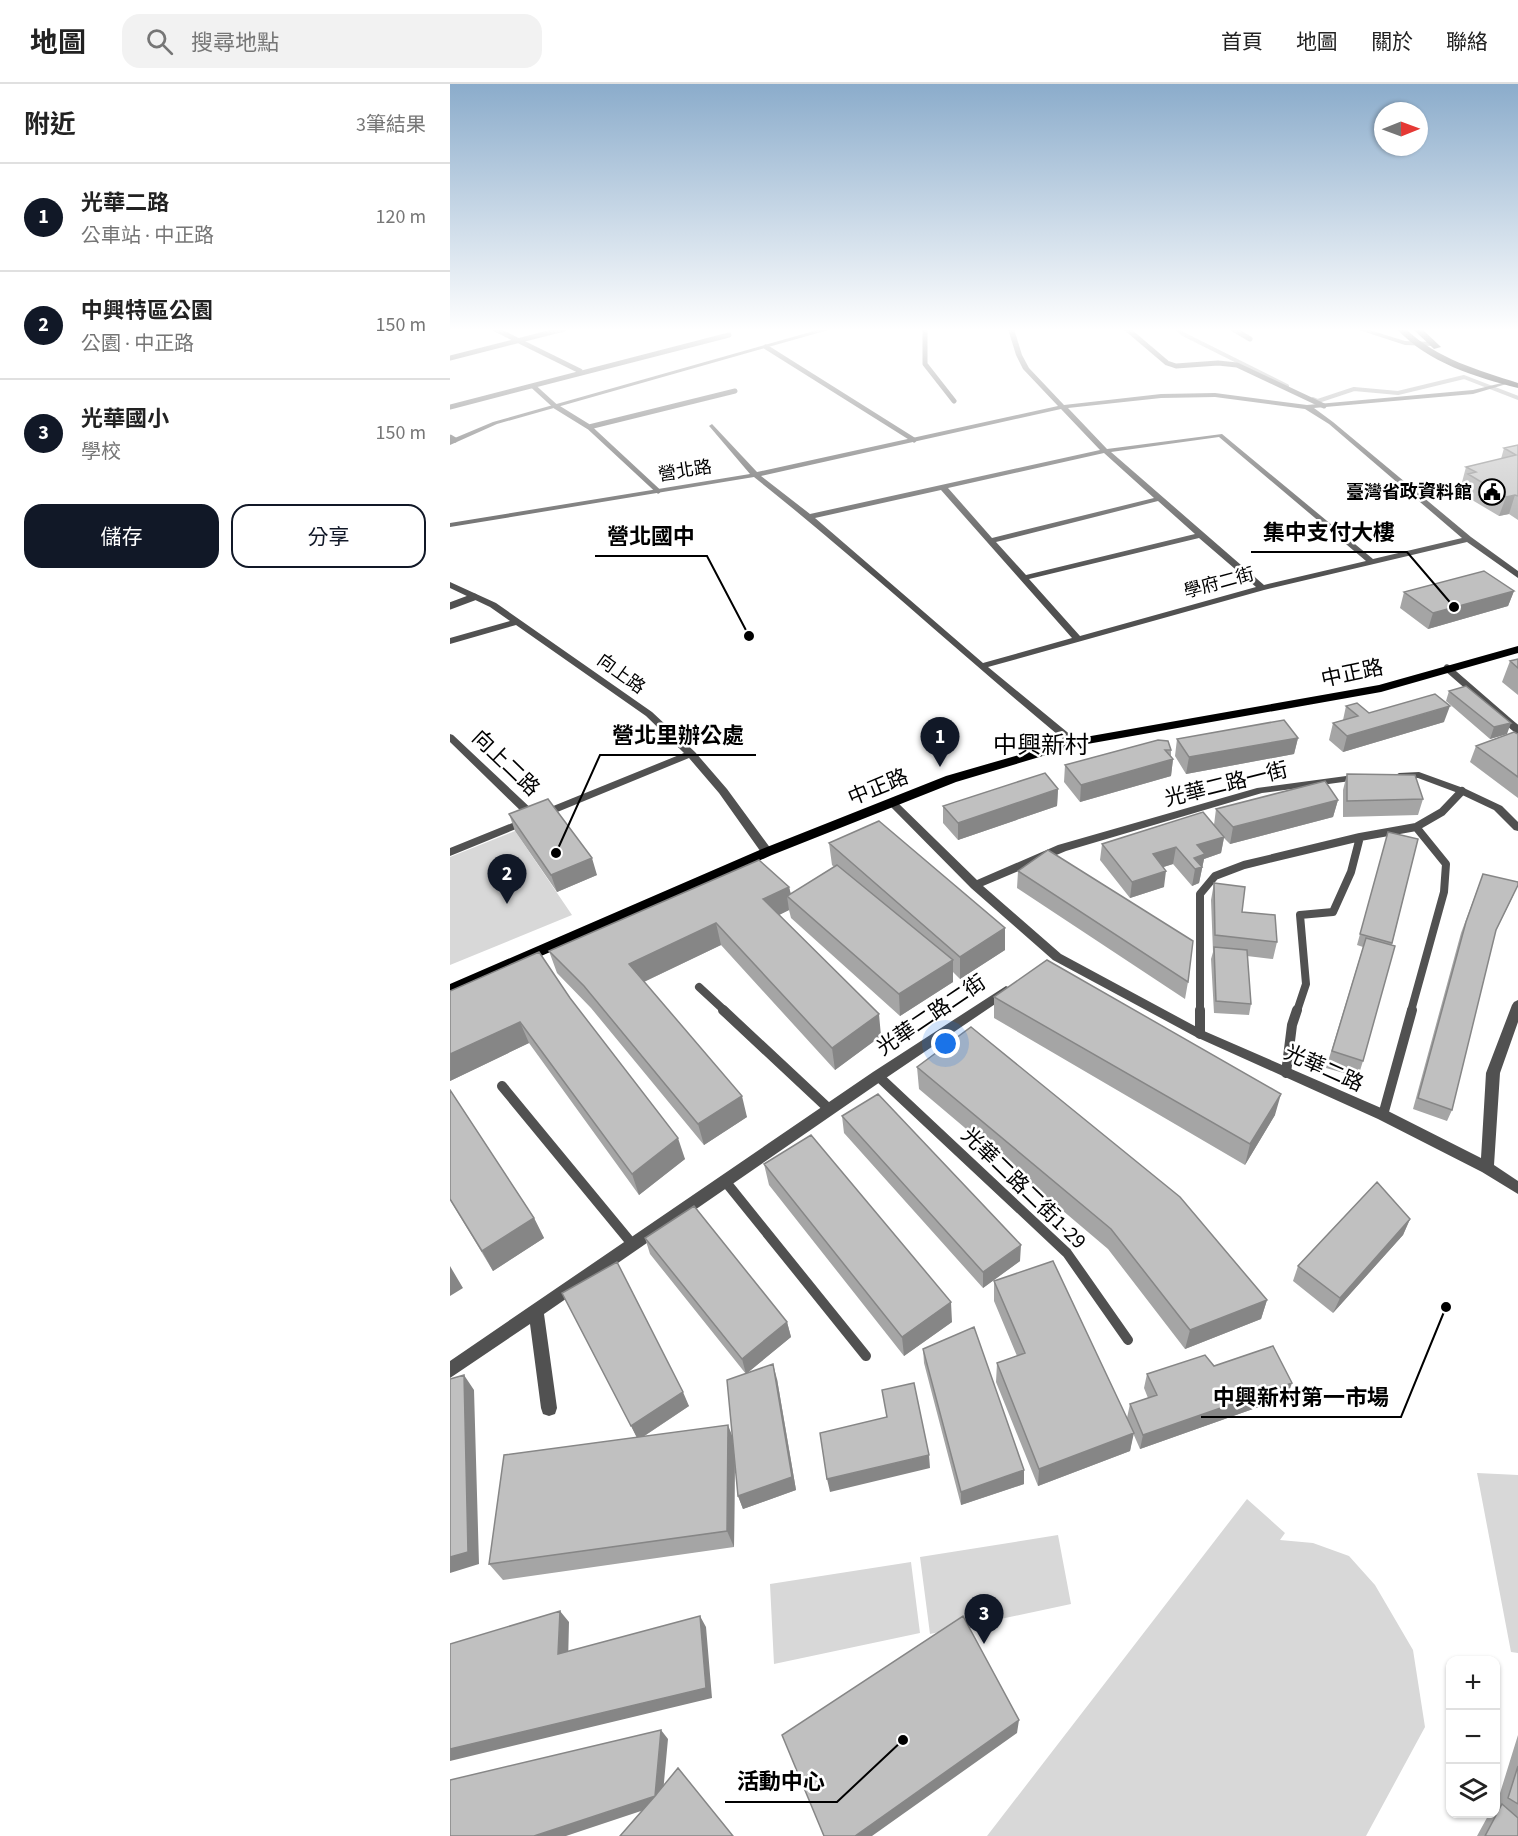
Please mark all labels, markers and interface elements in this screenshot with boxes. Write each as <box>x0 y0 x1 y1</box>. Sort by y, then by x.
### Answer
search box <box>122 14 542 68</box>
text: 地圖 <box>30 23 86 63</box>
icon: search <box>143 25 176 58</box>
text: 搜尋地點 <box>191 27 279 59</box>
text: 首頁 <box>1221 27 1263 57</box>
text: 地圖 <box>1296 27 1338 57</box>
text: 關於 <box>1371 27 1413 57</box>
text: 聯絡 <box>1446 27 1488 57</box>
north arrow <box>1374 102 1428 156</box>
text: 附近 <box>24 106 76 143</box>
text: 3筆結果 <box>356 111 426 139</box>
text: 光華二路 <box>81 187 169 219</box>
text: 1 <box>38 203 49 231</box>
text: 120 m <box>376 203 426 231</box>
text: 公車站 · 中正路 <box>81 222 214 250</box>
text: 中興特區公園 <box>81 295 213 327</box>
text: 2 <box>38 311 49 339</box>
text: 150 m <box>376 311 426 339</box>
text: 公園 · 中正路 <box>81 330 194 358</box>
text: 光華國小 <box>81 403 169 435</box>
text: 3 <box>38 419 49 447</box>
text: 150 m <box>376 419 426 447</box>
text: 學校 <box>81 438 121 466</box>
street label: 營北路 <box>656 454 714 488</box>
public building icon: 臺灣省政資料館 <box>1477 477 1507 507</box>
place label: 臺灣省政資料館 <box>1346 480 1472 505</box>
button: 儲存 <box>24 504 219 568</box>
button: 分享 <box>231 504 426 568</box>
callout: 集中支付大樓 <box>1251 512 1407 552</box>
callout: 營北國中 <box>595 516 707 556</box>
text: 集中支付大樓 <box>1263 517 1395 549</box>
text: 營北國中 <box>607 521 695 553</box>
street label: 學府二街 <box>1181 562 1257 604</box>
street label: 向上路 <box>592 648 650 700</box>
street label: 中正路 <box>1318 652 1386 694</box>
callout: 營北里辦公處 <box>600 715 756 755</box>
pin: 1 <box>920 718 960 767</box>
text: 營北里辦公處 <box>612 720 744 752</box>
street label: 向上二路 <box>465 723 547 803</box>
district label: 中興新村 <box>993 728 1089 763</box>
street label: 光華二路一街 <box>1161 754 1291 814</box>
street label: 中正路 <box>843 761 913 813</box>
pin: 2 <box>488 854 526 904</box>
street label: 光華二路二街 <box>870 967 992 1063</box>
your location <box>931 1029 960 1058</box>
street label: 光華二路 <box>1280 1037 1368 1099</box>
street label: 光華二路二街1-29 <box>955 1120 1093 1256</box>
callout: 中興新村第一市場 <box>1201 1377 1401 1417</box>
text: 中興新村第一市場 <box>1213 1382 1389 1414</box>
pin: 3 <box>964 1594 1004 1644</box>
map controls <box>1446 1656 1500 1818</box>
button: + <box>1446 1656 1500 1710</box>
button: − <box>1446 1710 1500 1764</box>
callout: 活動中心 <box>725 1762 837 1802</box>
button: layers <box>1446 1764 1500 1818</box>
text: 活動中心 <box>737 1766 825 1798</box>

